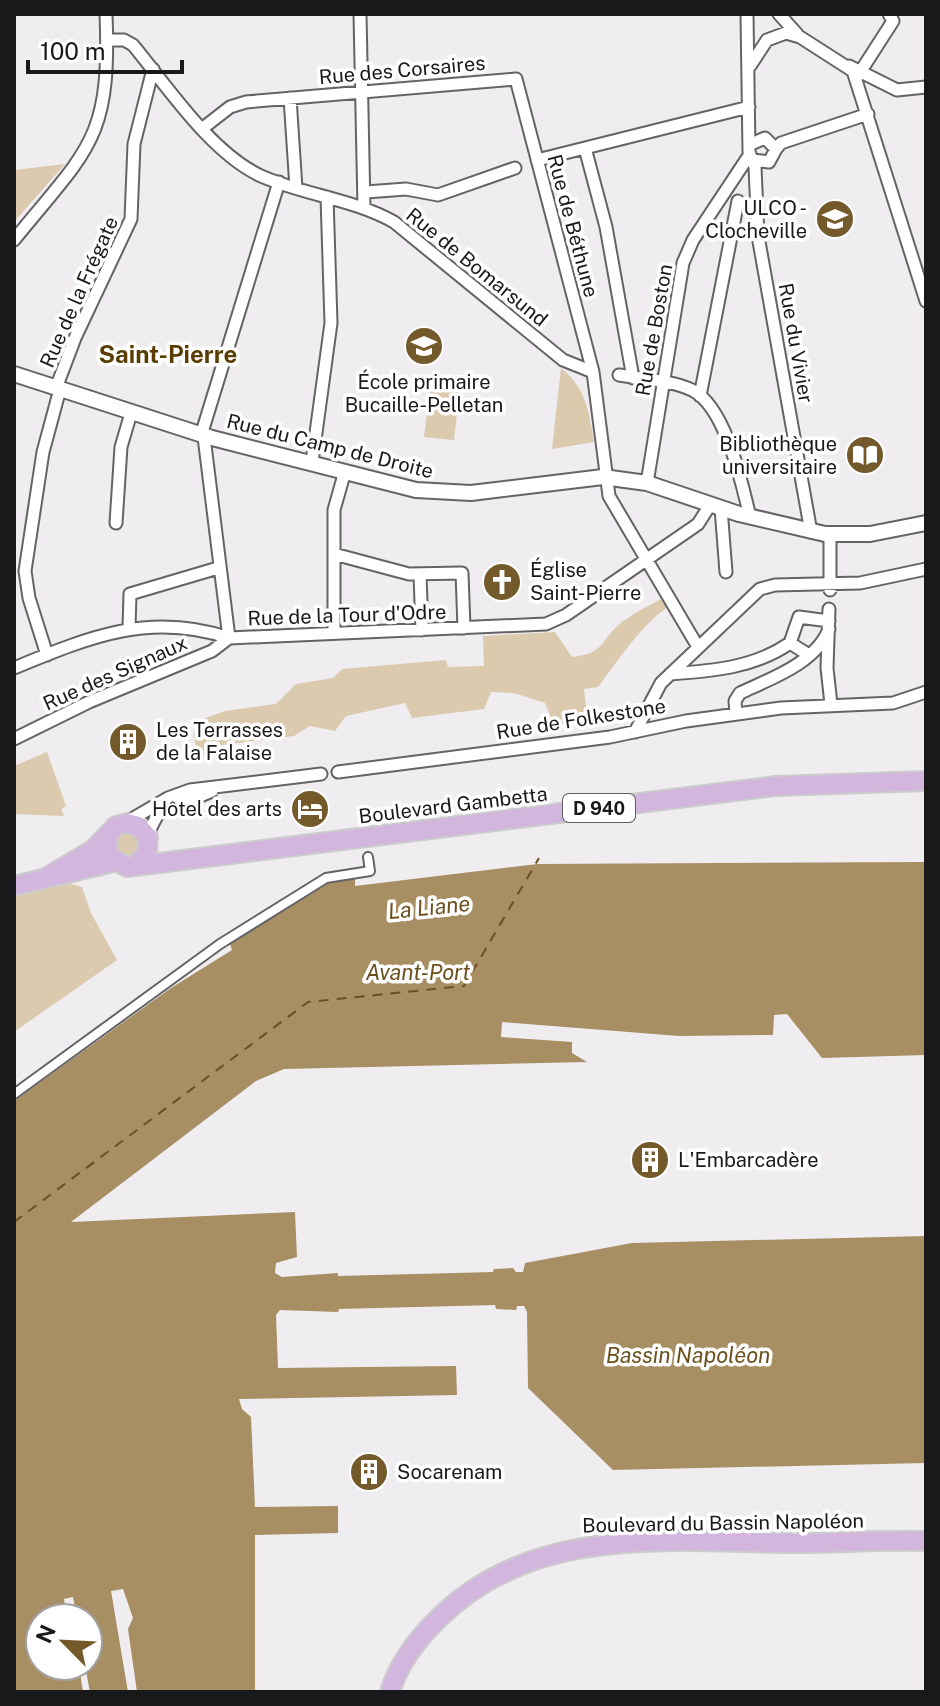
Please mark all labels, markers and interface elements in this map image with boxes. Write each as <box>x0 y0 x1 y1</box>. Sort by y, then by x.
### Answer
scale bar <box>28 24 182 74</box>
text: 100 m <box>40 37 106 65</box>
street label: Rue des Corsaires <box>318 51 486 89</box>
street label: Rue de Béthune <box>542 152 604 300</box>
place label: ULCO - Clocheville <box>705 196 807 243</box>
school or university icon: ULCO - Clocheville <box>814 198 856 240</box>
street label: Rue de Bomarsund <box>401 203 553 331</box>
street label: Rue de la Frégate <box>35 213 123 371</box>
street label: Rue de Boston <box>631 262 677 398</box>
street label: Rue du Vivier <box>774 281 818 405</box>
school or university icon: École primaire Bucaille-Pelletan <box>403 325 445 367</box>
district label: Saint-Pierre <box>99 340 237 368</box>
place label: École primaire Bucaille-Pelletan <box>345 369 503 417</box>
street label: Rue du Camp de Droite <box>224 409 436 483</box>
place label: Bibliothèque universitaire <box>719 432 837 479</box>
library icon: Bibliothèque universitaire <box>844 434 886 476</box>
place label: Église Saint-Pierre <box>530 557 641 605</box>
church icon: Église Saint-Pierre <box>481 561 523 603</box>
street label: Rue de la Tour d'Odre <box>247 600 447 630</box>
street label: Rue des Signaux <box>39 630 191 716</box>
street label: Rue de Folkestone <box>495 694 667 744</box>
place label: Les Terrasses de la Falaise <box>156 718 283 765</box>
building icon: Les Terrasses de la Falaise <box>107 721 149 763</box>
street label: Boulevard Gambetta <box>357 782 549 828</box>
hotel icon: Hôtel des arts <box>289 788 331 830</box>
road number: D 940 <box>563 794 635 822</box>
place label: Hôtel des arts <box>152 797 282 821</box>
water label: La Liane <box>387 890 471 924</box>
water label: Avant-Port <box>366 959 471 985</box>
building icon: L'Embarcadère <box>629 1139 671 1181</box>
place label: L'Embarcadère <box>678 1148 819 1172</box>
water label: Bassin Napoléon <box>606 1342 770 1368</box>
building icon: Socarenam <box>348 1451 390 1493</box>
place label: Socarenam <box>397 1460 502 1484</box>
street label: Boulevard du Bassin Napoléon <box>582 1509 864 1537</box>
north arrow <box>24 1602 104 1682</box>
text: N <box>30 1621 61 1647</box>

